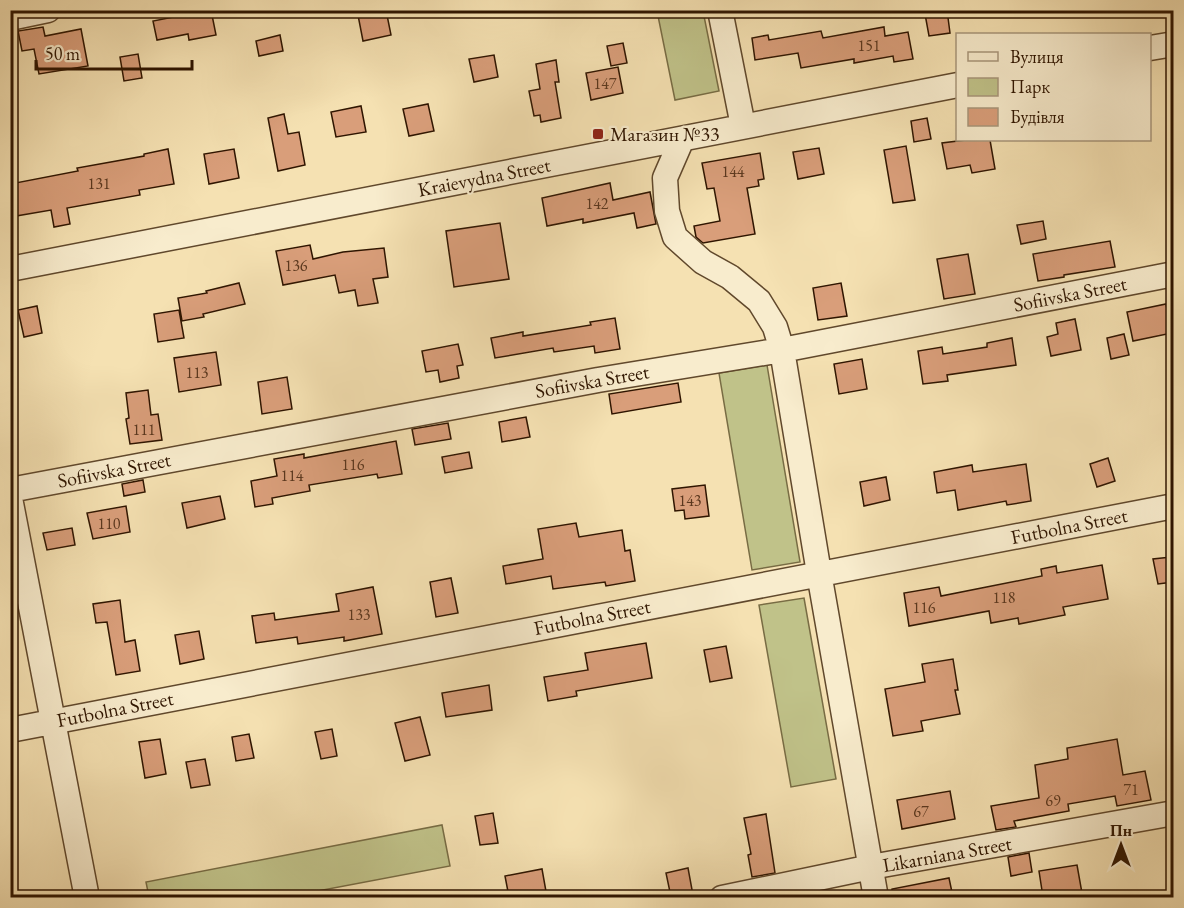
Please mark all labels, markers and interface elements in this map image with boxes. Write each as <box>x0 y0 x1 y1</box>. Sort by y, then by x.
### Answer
scale bar <box>36 33 192 71</box>
legend <box>956 33 1151 141</box>
house number: 151 <box>857 35 881 56</box>
text: 50 m <box>45 42 80 65</box>
text: Вулиця <box>1010 45 1063 68</box>
house number: 147 <box>593 73 617 94</box>
text: Парк <box>1010 75 1050 98</box>
text: Будівля <box>1010 105 1065 128</box>
place label: Магазин №33 <box>610 121 720 147</box>
marker: Магазин №33 <box>591 127 605 141</box>
street label: Kraievydna Street <box>415 151 553 203</box>
house number: 144 <box>721 161 745 182</box>
house number: 131 <box>87 173 111 194</box>
house number: 142 <box>585 193 609 214</box>
house number: 136 <box>284 255 308 276</box>
street label: Sofiivska Street <box>1011 270 1130 318</box>
street label: Sofiivska Street <box>533 358 652 404</box>
house number: 113 <box>185 362 209 383</box>
house number: 111 <box>132 419 156 440</box>
street label: Sofiivska Street <box>55 446 174 494</box>
house number: 116 <box>341 454 365 475</box>
house number: 114 <box>280 465 304 486</box>
house number: 143 <box>678 490 702 511</box>
street label: Futbolna Street <box>1008 502 1130 550</box>
house number: 110 <box>97 513 121 534</box>
house number: 118 <box>992 587 1016 608</box>
street label: Futbolna Street <box>531 593 653 641</box>
house number: 116 <box>912 597 936 618</box>
house number: 133 <box>347 604 371 625</box>
street label: Futbolna Street <box>54 685 176 733</box>
house number: 71 <box>1123 779 1139 800</box>
house number: 69 <box>1045 790 1061 811</box>
house number: 67 <box>913 801 929 822</box>
north arrow <box>1091 815 1151 875</box>
text: Пн <box>1110 820 1132 841</box>
street label: Likarniana Street <box>880 830 1014 878</box>

